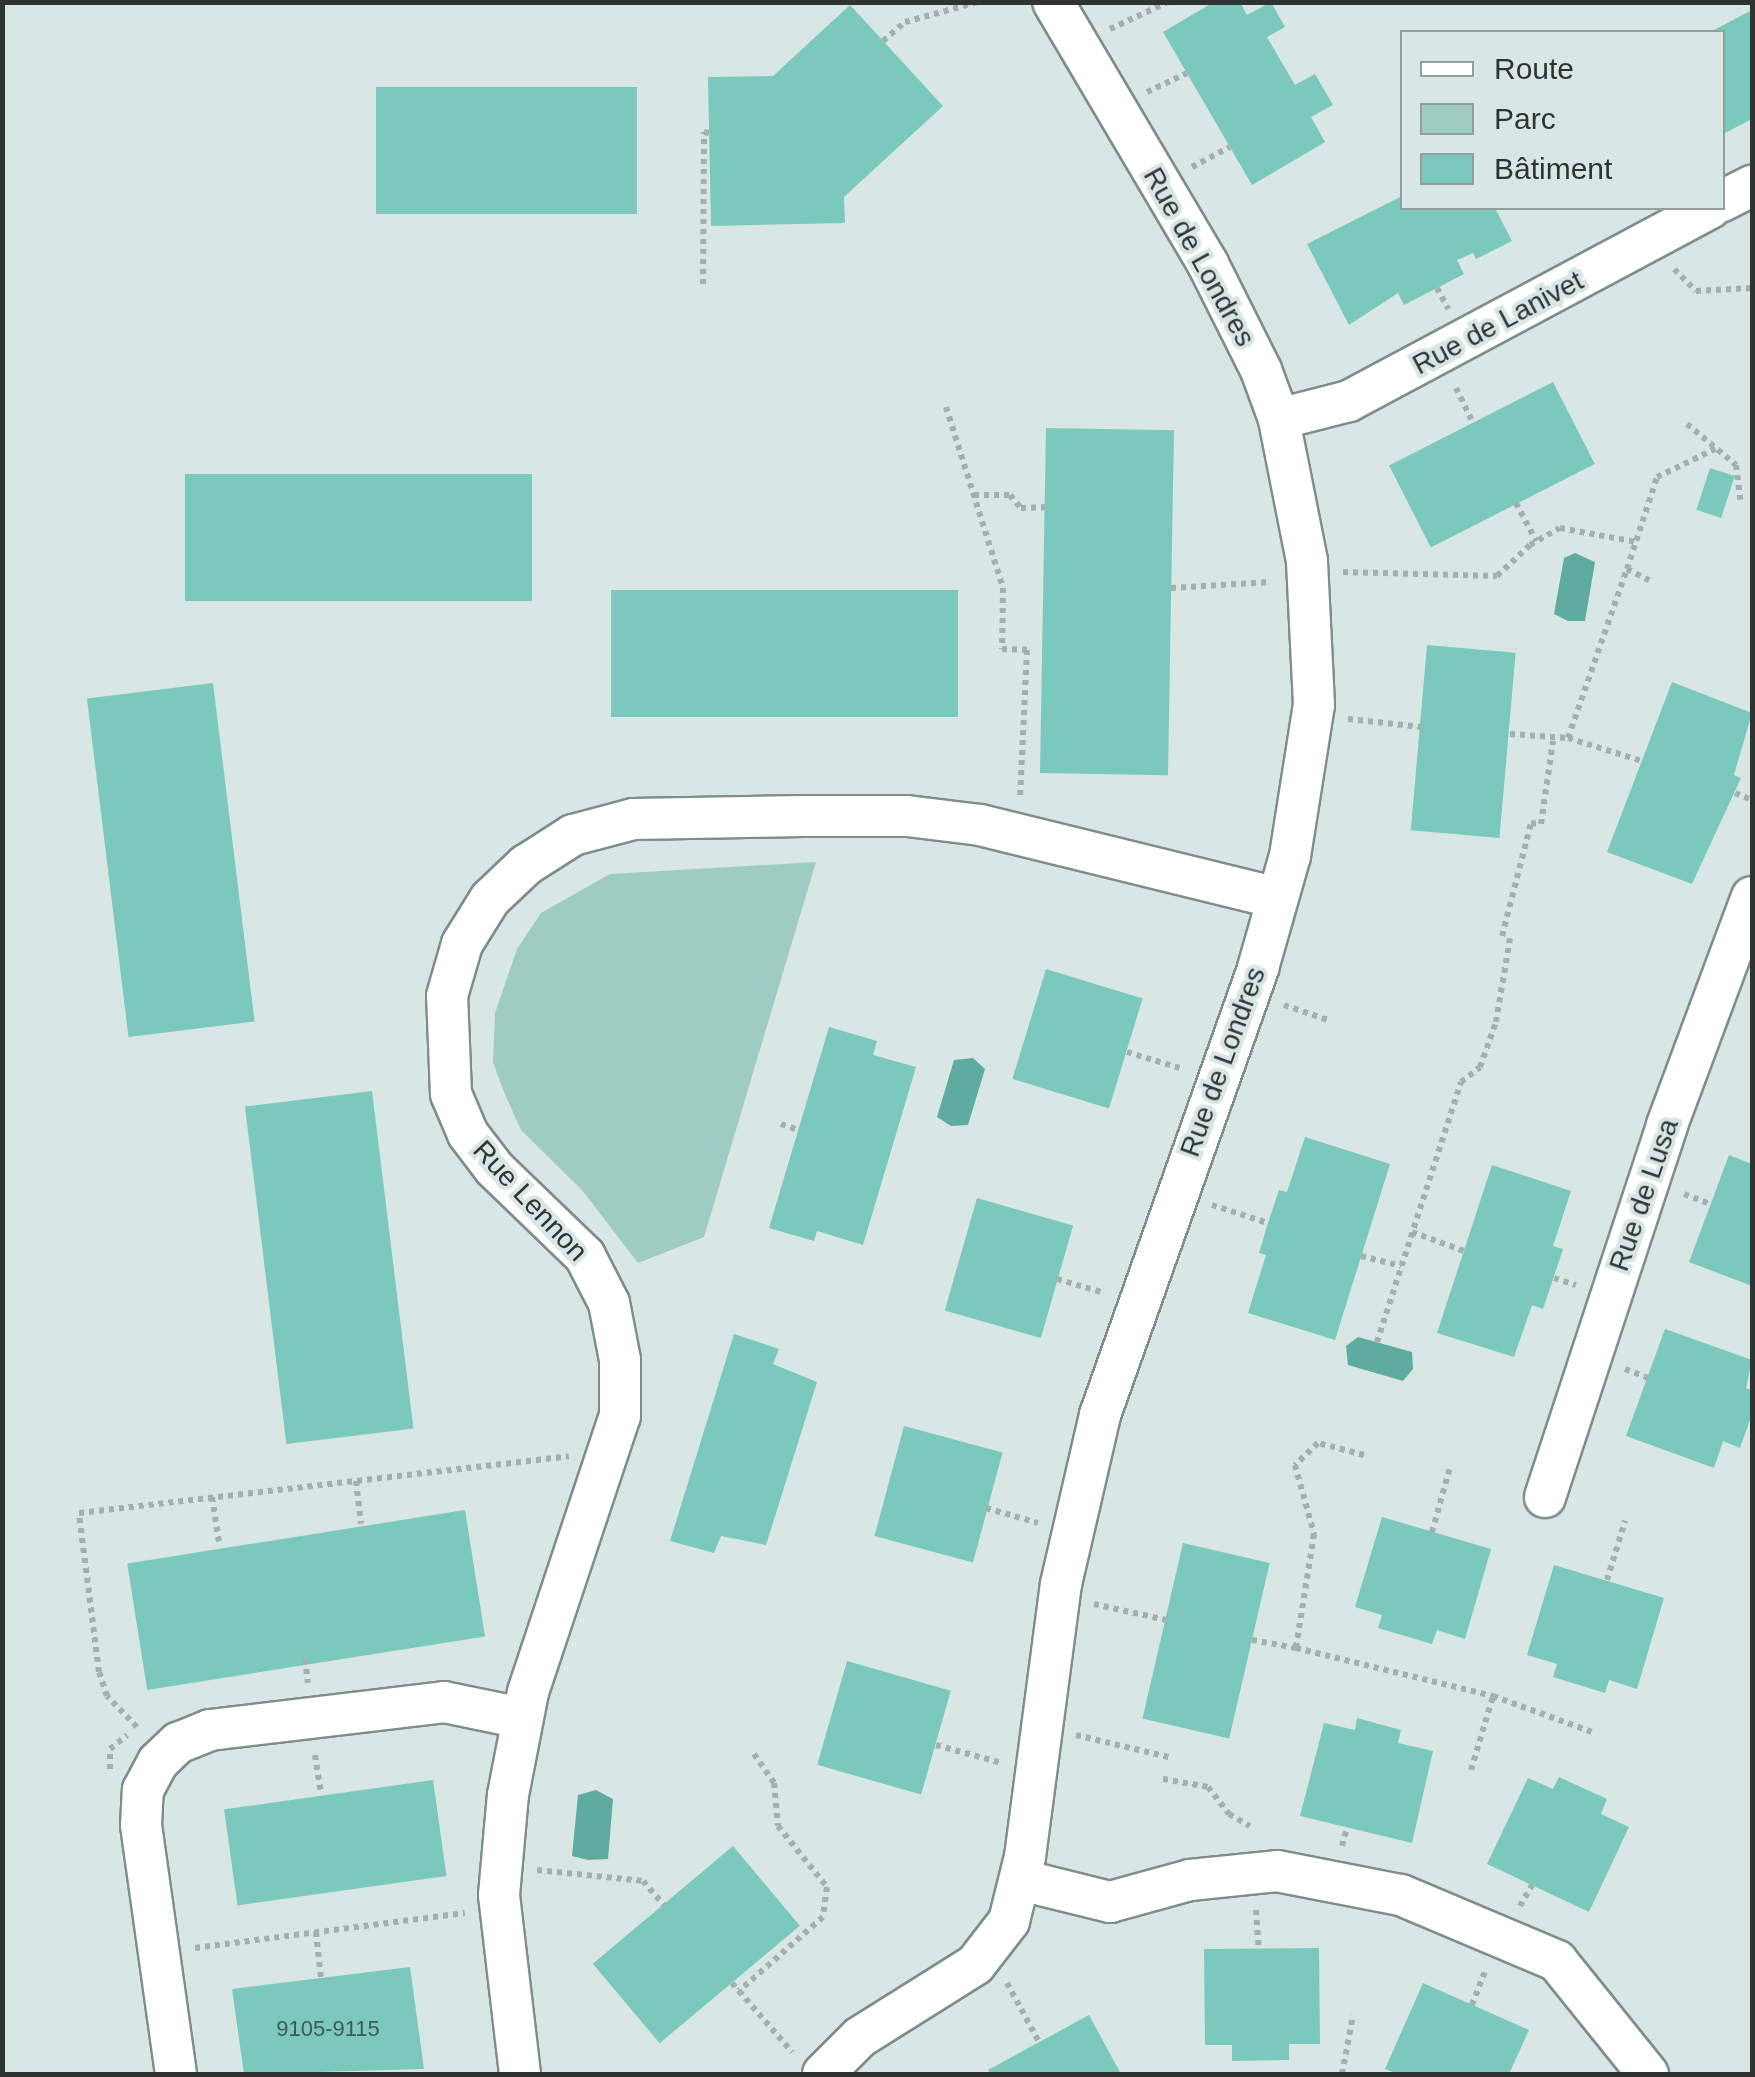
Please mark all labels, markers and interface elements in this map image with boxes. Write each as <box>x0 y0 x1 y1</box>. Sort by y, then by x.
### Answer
legend <box>1400 30 1725 210</box>
text: Route <box>1494 52 1574 85</box>
text: Parc <box>1494 102 1556 135</box>
text: Bâtiment <box>1494 152 1612 185</box>
street label: Rue de Londres <box>1136 162 1262 352</box>
street label: Rue de Lanivet <box>1407 264 1589 382</box>
street label: Rue de Londres <box>1173 963 1273 1161</box>
street label: Rue de Lusa <box>1602 1114 1686 1276</box>
street label: Rue Lennon <box>466 1134 594 1268</box>
house number: 9105-9115 <box>276 2016 380 2042</box>

